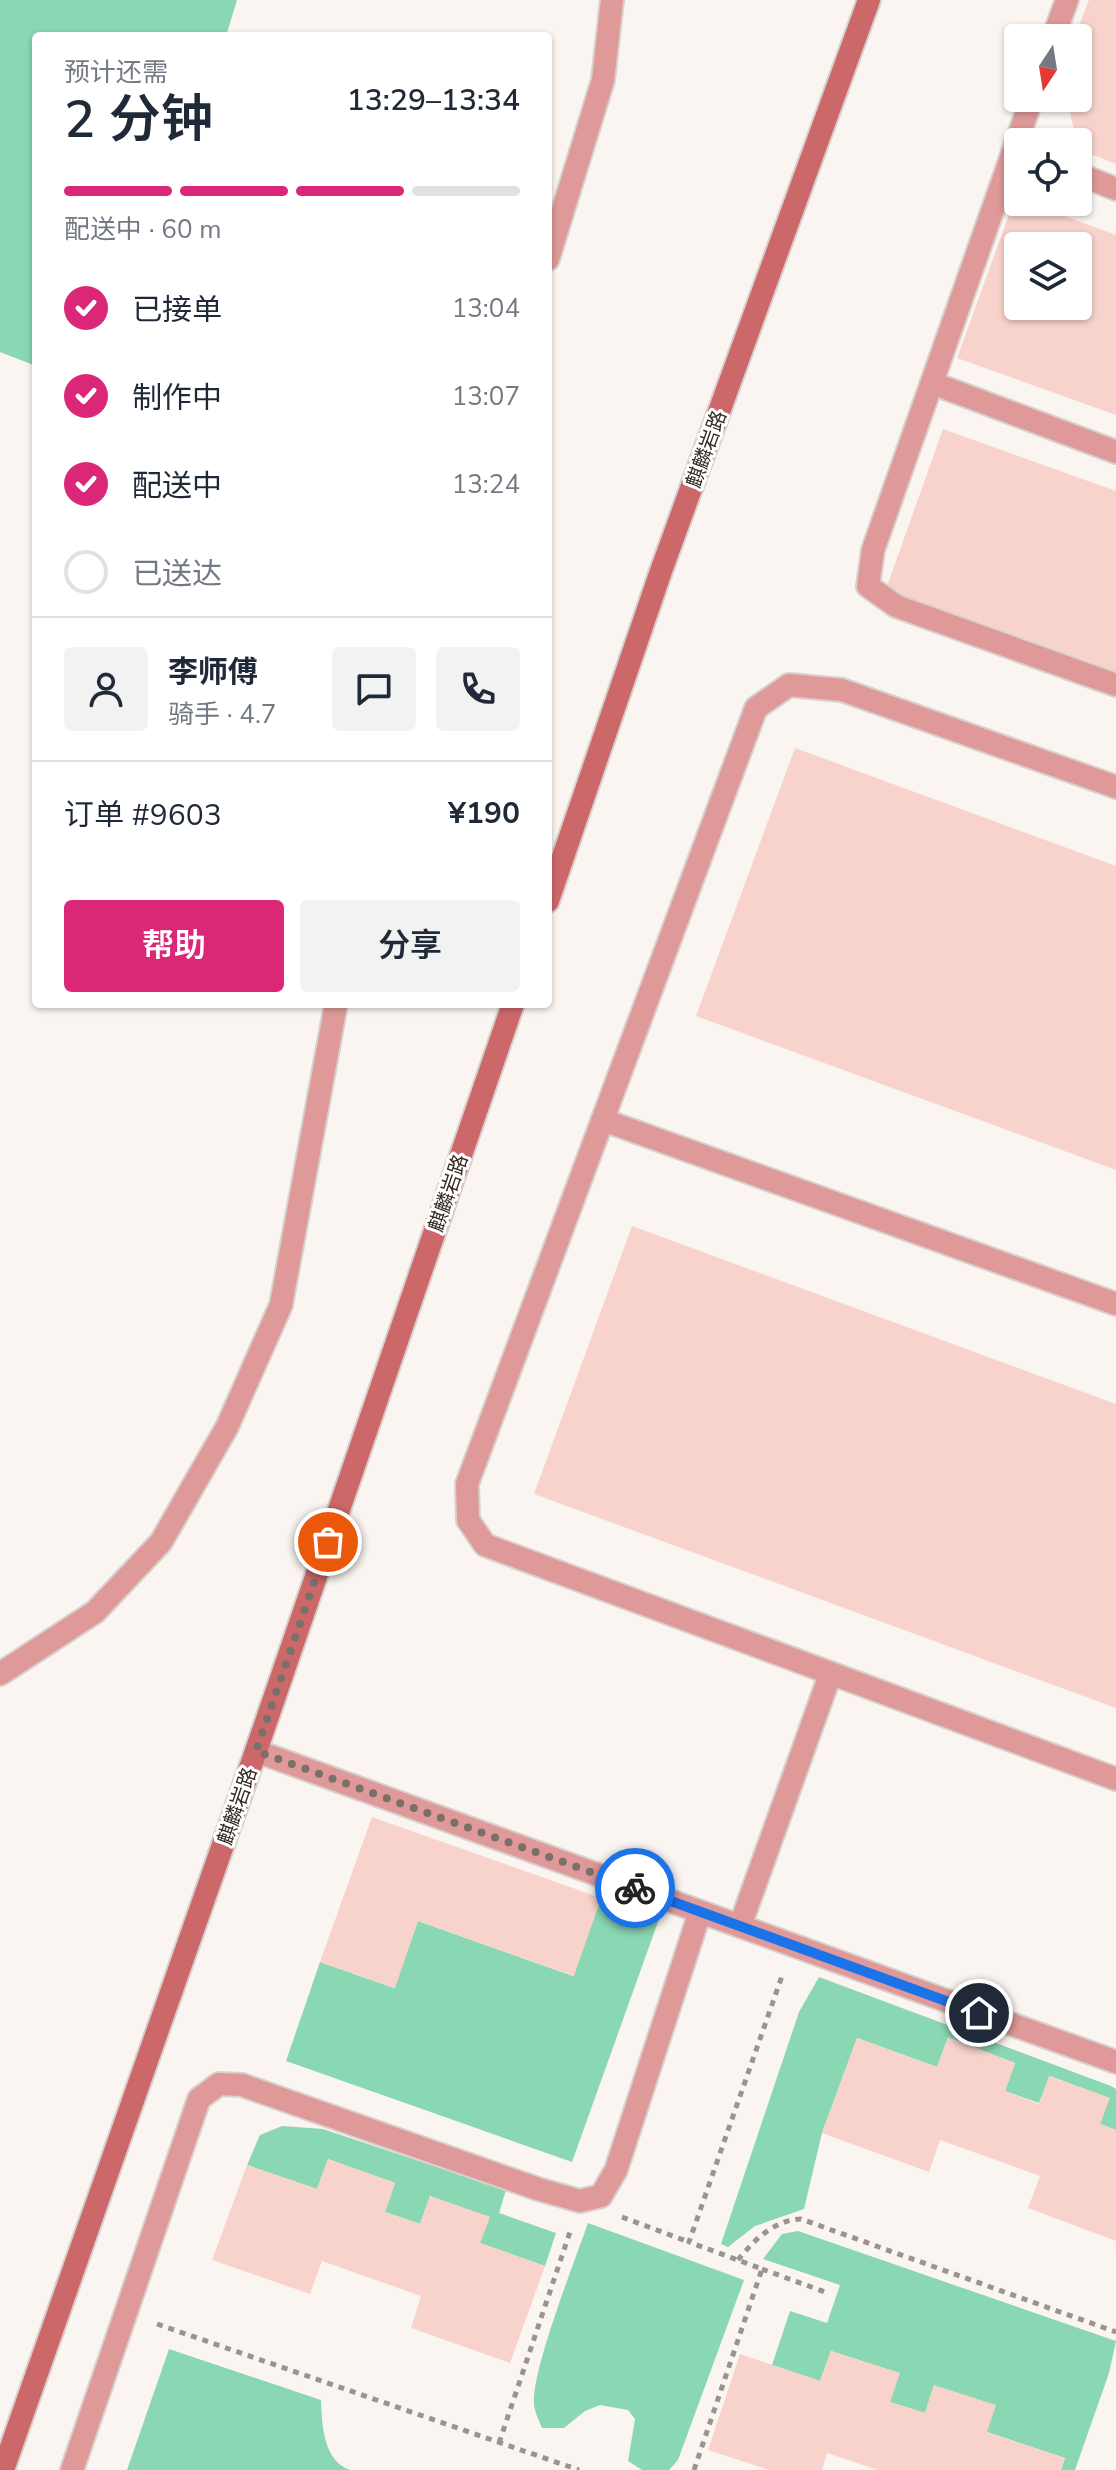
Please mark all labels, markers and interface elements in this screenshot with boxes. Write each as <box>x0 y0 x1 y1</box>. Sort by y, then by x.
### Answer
north arrow <box>1004 24 1092 112</box>
map controls <box>1004 24 1092 320</box>
text: 预计还需 <box>64 55 168 90</box>
text: 13:29–13:34 <box>347 80 520 121</box>
text: 2 分钟 <box>64 84 213 155</box>
button: locate <box>1004 128 1092 216</box>
text: 配送中 · 60 m <box>64 212 221 247</box>
button: layers <box>1004 232 1092 320</box>
icon: check <box>64 286 108 330</box>
text: 已接单 <box>132 290 222 331</box>
text: 13:04 <box>452 291 520 326</box>
icon: check <box>64 374 108 418</box>
text: 制作中 <box>132 378 222 419</box>
text: 13:07 <box>452 379 520 414</box>
street label: 麒麟岩路 <box>680 407 733 491</box>
icon: check <box>64 462 108 506</box>
text: 配送中 <box>132 466 222 507</box>
text: 13:24 <box>452 467 520 502</box>
text: 已送达 <box>132 554 222 595</box>
button: person <box>64 647 148 731</box>
button: chat <box>332 647 416 731</box>
button: phone <box>436 647 520 731</box>
text: 李师傅 <box>168 652 258 693</box>
text: 骑手 · 4.7 <box>168 697 276 732</box>
text: ¥190 <box>448 793 520 834</box>
text: 订单 #9603 <box>64 795 222 836</box>
button: 帮助 <box>64 900 284 992</box>
button: 分享 <box>300 900 520 992</box>
street label: 麒麟岩路 <box>423 1151 474 1235</box>
pin <box>294 1508 362 1576</box>
icon: bag <box>306 1520 350 1564</box>
street label: 麒麟岩路 <box>212 1764 263 1848</box>
courier <box>595 1848 675 1928</box>
icon: bike <box>613 1866 657 1910</box>
pin <box>945 1979 1013 2047</box>
icon: home <box>957 1991 1001 2035</box>

